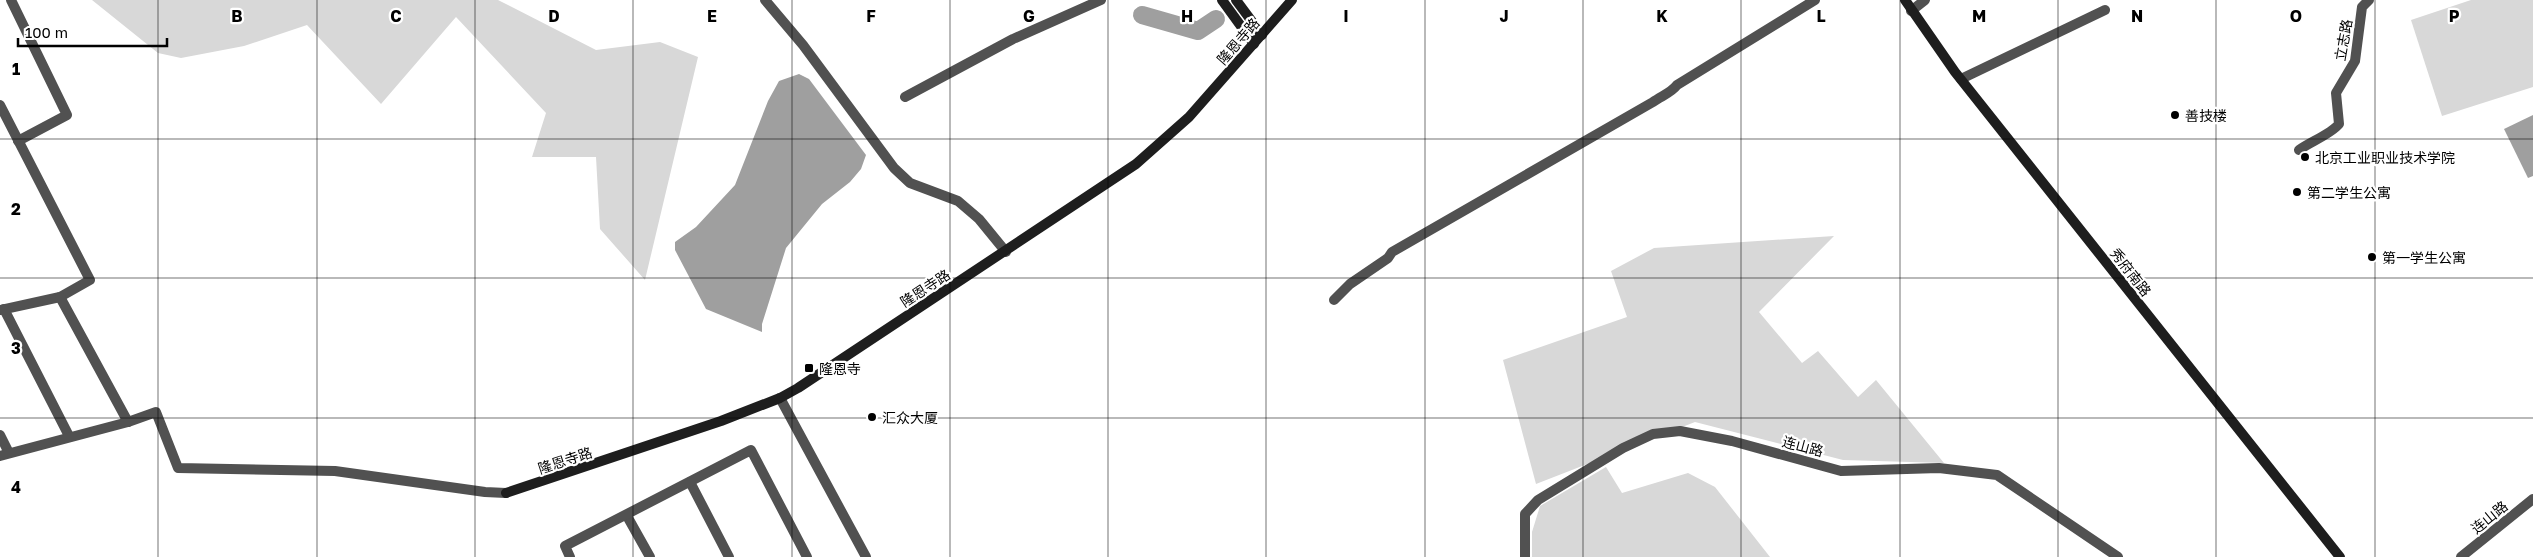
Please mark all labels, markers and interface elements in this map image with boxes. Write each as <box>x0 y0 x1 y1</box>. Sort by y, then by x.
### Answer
text: B <box>231 6 243 26</box>
text: C <box>390 6 402 26</box>
text: D <box>548 6 560 26</box>
text: E <box>707 6 717 26</box>
text: F <box>866 6 876 26</box>
text: G <box>1023 6 1035 26</box>
text: H <box>1181 6 1193 26</box>
text: I <box>1343 6 1349 26</box>
text: J <box>1499 6 1509 26</box>
text: K <box>1656 6 1668 26</box>
text: L <box>1816 6 1826 26</box>
text: M <box>1972 6 1986 26</box>
text: N <box>2131 6 2143 26</box>
text: O <box>2290 6 2302 26</box>
text: P <box>2449 6 2460 26</box>
street label: 隆恩寺路 <box>1213 14 1263 68</box>
scale bar <box>18 15 166 47</box>
street label: 立志路 <box>2331 18 2355 62</box>
text: 100 m <box>25 23 68 41</box>
text: 1 <box>12 59 20 79</box>
place label: 善技楼 <box>2185 107 2227 124</box>
marker: 善技楼 <box>2169 109 2181 121</box>
place label: 北京工业职业技术学院 <box>2315 149 2455 166</box>
marker: 北京工业职业技术学院 <box>2299 151 2311 163</box>
place label: 第二学生公寓 <box>2307 184 2391 201</box>
marker: 第二学生公寓 <box>2291 186 2303 198</box>
text: 2 <box>11 199 21 219</box>
street label: 秀府南路 <box>2107 245 2155 299</box>
place label: 第一学生公寓 <box>2382 249 2466 266</box>
marker: 第一学生公寓 <box>2366 251 2378 263</box>
street label: 隆恩寺路 <box>897 266 953 310</box>
text: 3 <box>11 338 21 358</box>
place label: 隆恩寺 <box>819 360 861 377</box>
marker: 隆恩寺 <box>803 362 815 374</box>
place label: 汇众大厦 <box>882 409 938 426</box>
marker: 汇众大厦 <box>866 411 878 423</box>
street label: 连山路 <box>1781 432 1825 460</box>
street label: 隆恩寺路 <box>536 443 594 477</box>
text: 4 <box>11 477 21 497</box>
street label: 连山路 <box>2467 497 2511 537</box>

